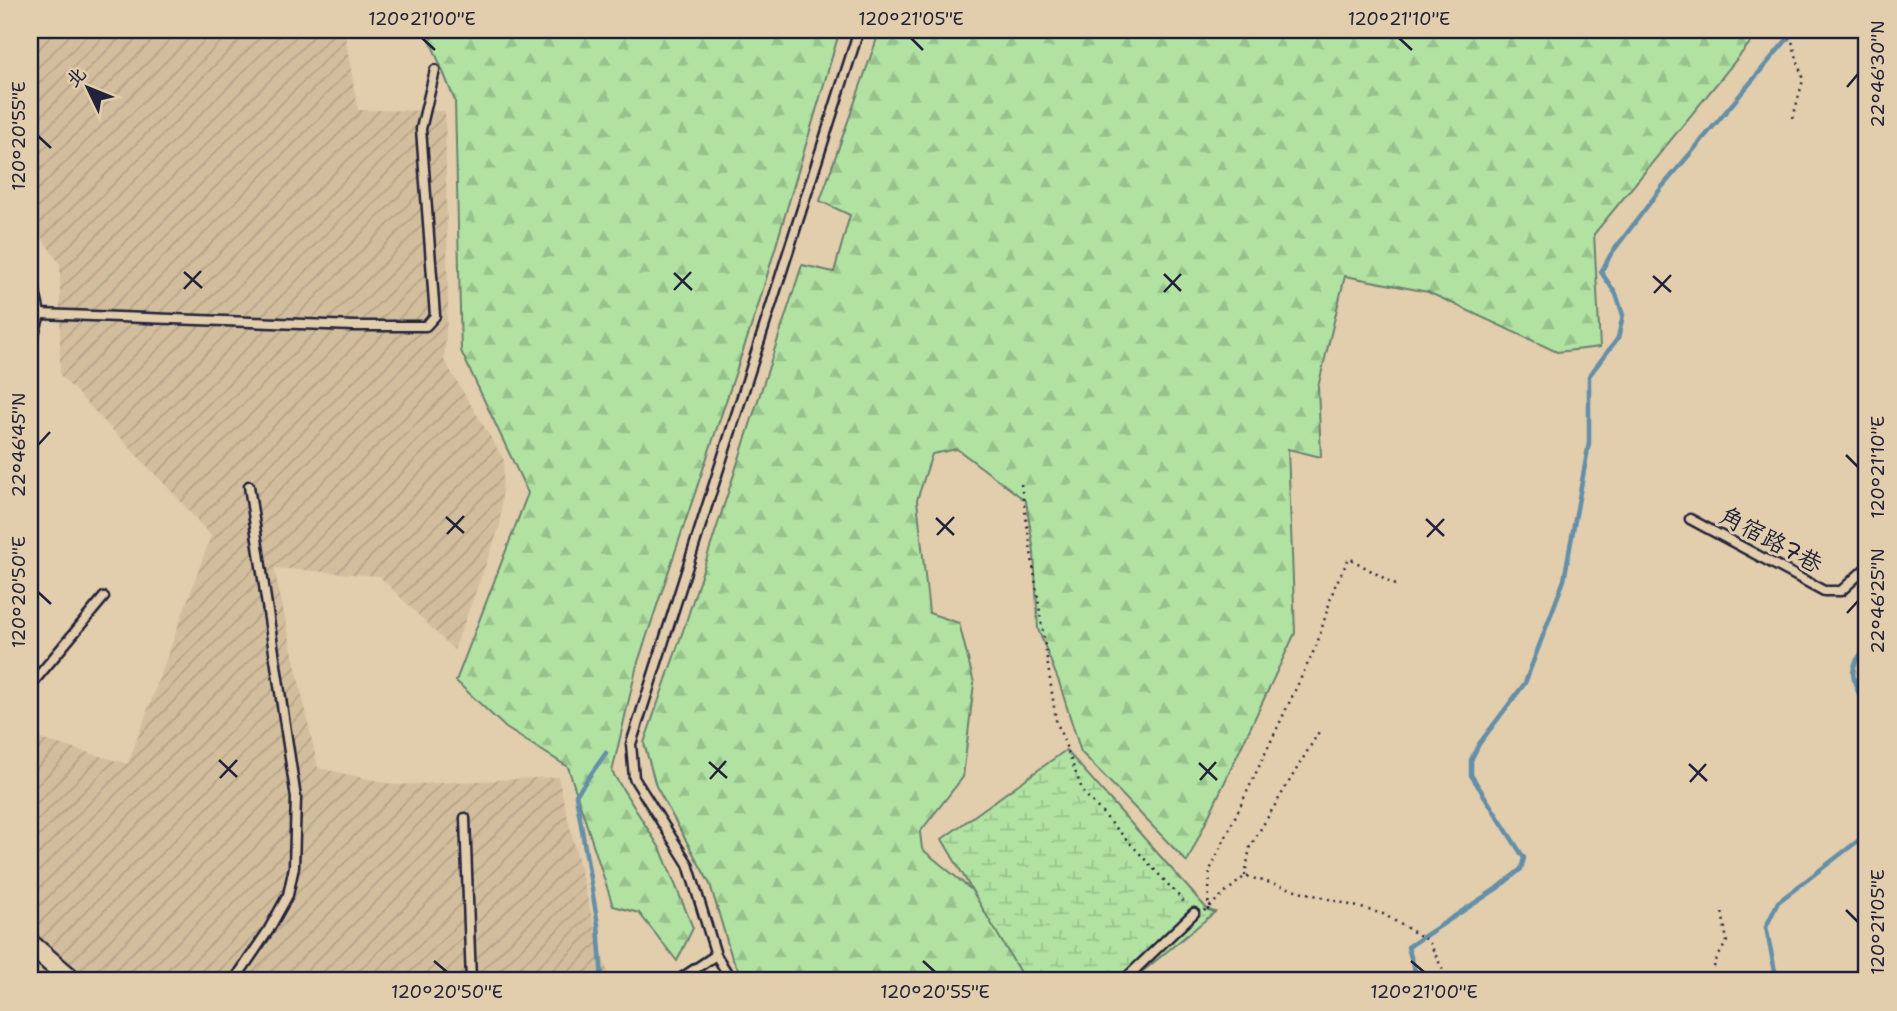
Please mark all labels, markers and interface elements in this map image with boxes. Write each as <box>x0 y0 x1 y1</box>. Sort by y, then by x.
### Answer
text: 120°21'00"E <box>368 7 476 31</box>
text: 120°21'05"E <box>858 7 964 31</box>
text: 120°21'10"E <box>1348 7 1450 31</box>
text: 22°46'30"N <box>1866 20 1890 128</box>
north arrow <box>52 52 122 122</box>
text: 北 <box>60 61 92 92</box>
text: 120°20'55"E <box>7 81 31 191</box>
text: 22°46'45"N <box>7 393 31 498</box>
text: 120°21'10"E <box>1866 416 1890 518</box>
street label: 角宿路7巷 <box>1714 499 1828 581</box>
text: 120°20'50"E <box>7 536 31 648</box>
text: 22°46'25"N <box>1866 548 1890 654</box>
text: 120°21'05"E <box>1866 869 1890 975</box>
text: 120°20'50"E <box>391 980 503 1004</box>
text: 120°20'55"E <box>880 980 990 1004</box>
text: 120°21'00"E <box>1370 980 1478 1004</box>

